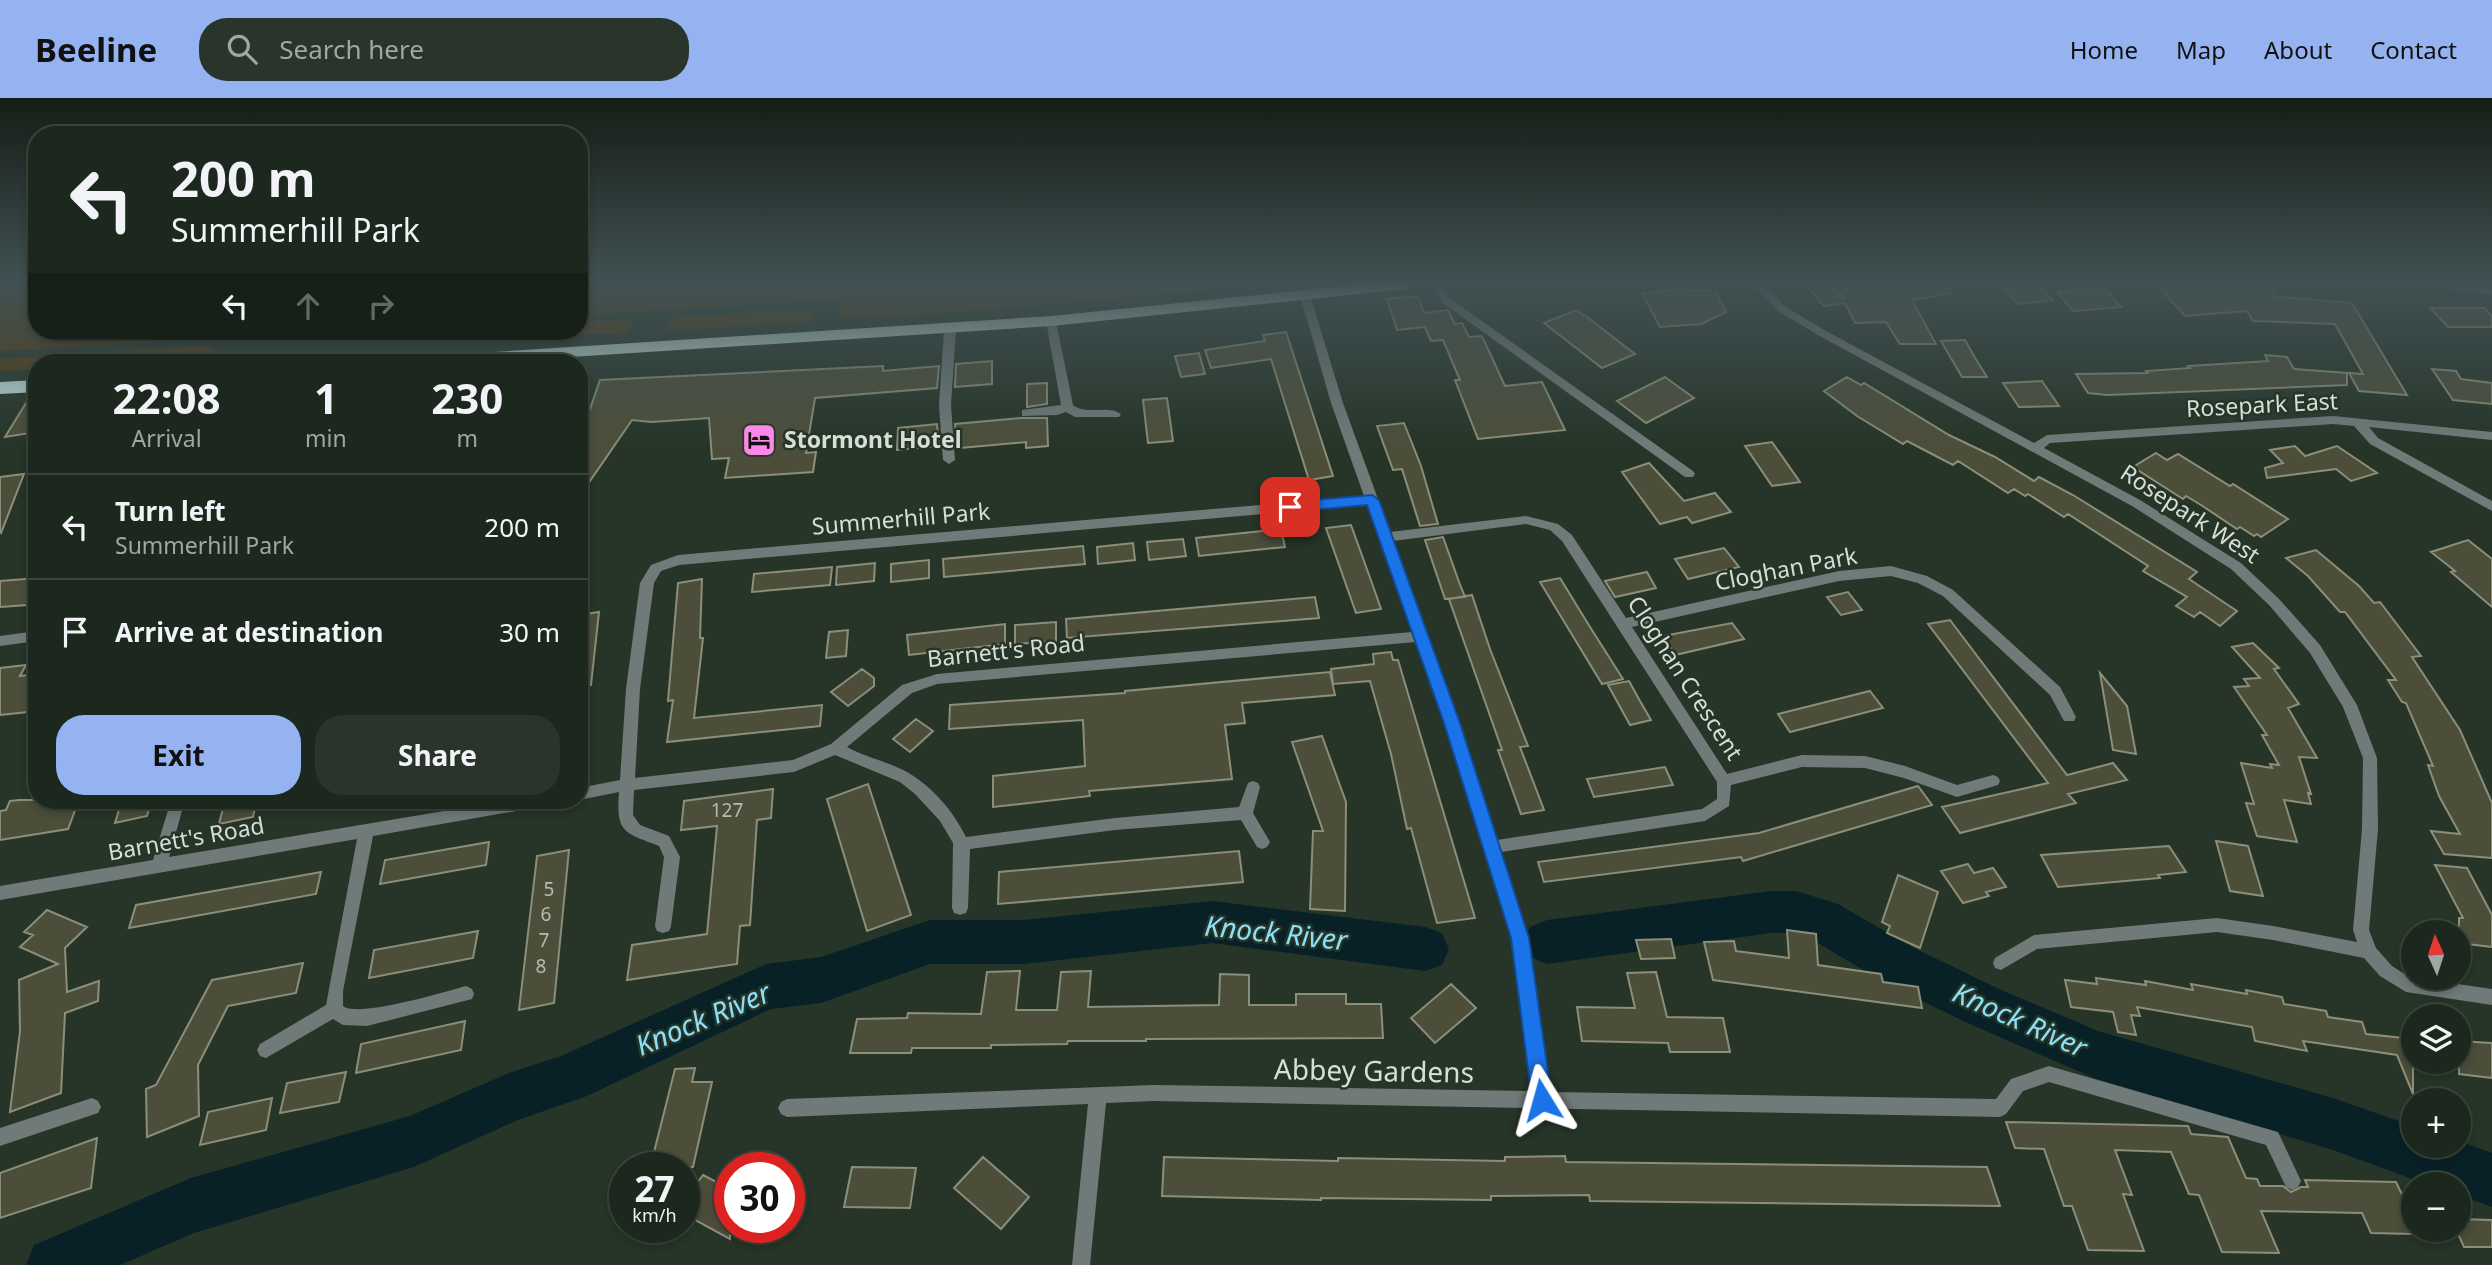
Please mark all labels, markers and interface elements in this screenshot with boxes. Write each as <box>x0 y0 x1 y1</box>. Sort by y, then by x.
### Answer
search box <box>199 18 689 81</box>
text: Beeline <box>35 27 157 72</box>
icon: search <box>223 30 261 68</box>
text: Search here <box>279 31 424 67</box>
text: Home <box>2070 33 2138 66</box>
text: Map <box>2176 33 2226 66</box>
text: About <box>2264 33 2332 66</box>
text: Contact <box>2370 33 2457 66</box>
text: 200 m <box>171 145 316 211</box>
icon: left <box>56 154 147 245</box>
text: Summerhill Park <box>171 208 420 251</box>
icon: left <box>216 287 254 325</box>
icon: ahead <box>289 287 327 325</box>
icon: right <box>362 287 400 325</box>
text: 22:08 <box>113 369 220 426</box>
text: 1 <box>314 369 338 426</box>
text: 230 <box>431 369 503 426</box>
street label: Rosepark East <box>2185 384 2339 424</box>
hotel icon: Stormont Hotel <box>740 421 778 459</box>
text: Arrival <box>131 422 202 454</box>
text: min <box>305 422 347 454</box>
text: m <box>457 422 478 454</box>
place label: Stormont Hotel <box>784 423 962 455</box>
street label: Rosepark West <box>2115 456 2266 570</box>
pin <box>1260 477 1320 537</box>
icon: arrive <box>1271 488 1309 526</box>
text: Turn left <box>115 493 226 529</box>
street label: Summerhill Park <box>810 494 992 542</box>
icon: left <box>56 508 94 546</box>
text: 200 m <box>484 509 560 545</box>
text: Summerhill Park <box>115 529 294 561</box>
street label: Cloghan Park <box>1712 538 1860 598</box>
street label: Cloghan Crescent <box>1621 589 1751 766</box>
icon: arrive <box>56 613 94 651</box>
text: Arrive at destination <box>115 614 384 650</box>
text: 30 m <box>499 614 560 650</box>
street label: Barnett's Road <box>925 626 1086 674</box>
button: Exit <box>56 715 301 795</box>
button: Share <box>315 715 560 795</box>
house number: 127 <box>711 797 743 823</box>
street label: Barnett's Road <box>105 809 267 868</box>
house number: 5 <box>544 876 554 902</box>
house number: 6 <box>541 901 551 927</box>
water label: Knock River <box>1203 906 1351 959</box>
north arrow <box>2401 920 2471 990</box>
map controls <box>2401 920 2471 1242</box>
house number: 7 <box>539 927 549 953</box>
house number: 8 <box>536 953 546 979</box>
water label: Knock River <box>629 972 778 1064</box>
water label: Knock River <box>1947 973 2095 1066</box>
button: layers <box>2401 1004 2471 1074</box>
street label: Abbey Gardens <box>1274 1049 1474 1091</box>
position arrow <box>1505 1063 1579 1137</box>
button: + <box>2401 1088 2471 1158</box>
speed limit sign: 30 <box>714 1152 805 1243</box>
text: 27 <box>634 1165 675 1212</box>
button: − <box>2401 1172 2471 1242</box>
text: km/h <box>632 1203 677 1227</box>

